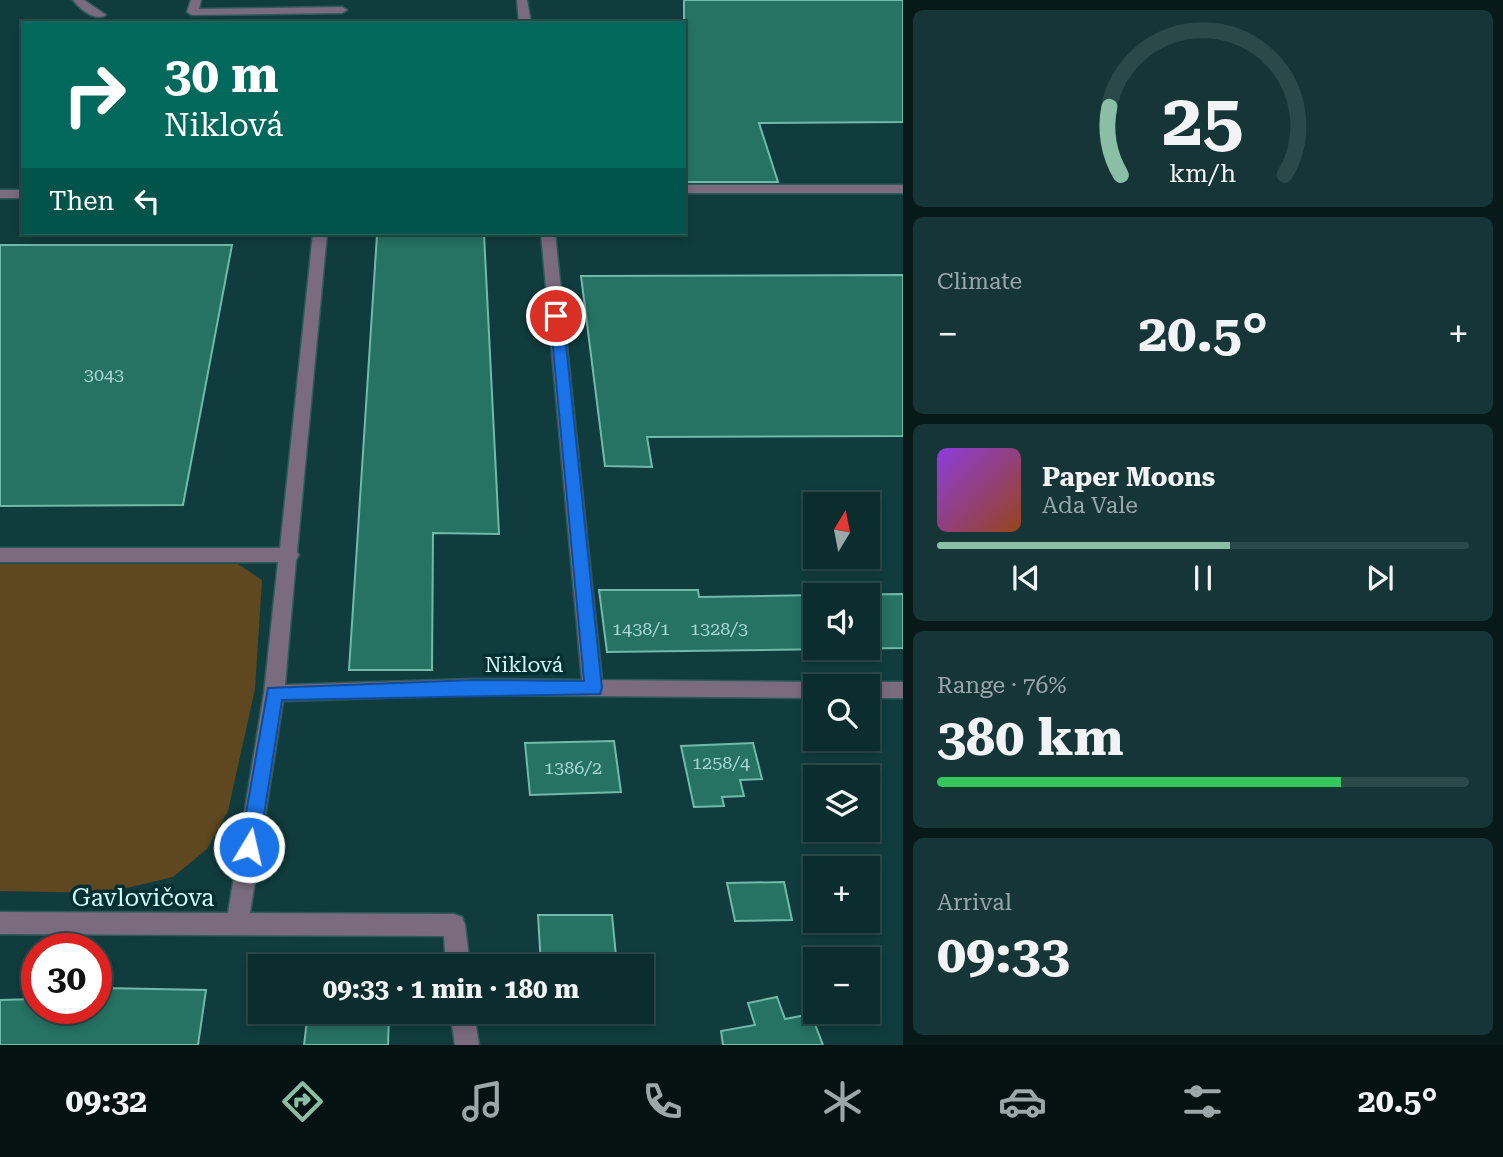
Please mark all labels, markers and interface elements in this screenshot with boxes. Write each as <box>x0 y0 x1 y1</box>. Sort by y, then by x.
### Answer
text: 30 m <box>164 47 279 104</box>
icon: right <box>49 49 140 140</box>
text: 25 <box>1162 78 1244 163</box>
text: Niklová <box>164 106 283 144</box>
text: km/h <box>1170 158 1236 187</box>
icon: left <box>128 182 166 220</box>
text: Then <box>49 186 114 216</box>
text: Climate <box>937 268 1022 295</box>
pin <box>526 286 586 346</box>
icon: arrive <box>537 297 575 335</box>
text: 20.5° <box>1138 303 1268 364</box>
text: − <box>937 312 958 356</box>
text: + <box>1448 312 1469 356</box>
house number: 3043 <box>84 364 124 385</box>
text: Paper Moons <box>1042 462 1215 492</box>
north arrow <box>803 492 880 569</box>
map controls <box>803 492 880 1024</box>
text: Ada Vale <box>1042 492 1138 519</box>
icon: previous <box>1007 559 1045 597</box>
icon: pause <box>1184 559 1222 597</box>
icon: next <box>1361 559 1399 597</box>
button: sound <box>803 583 880 660</box>
house number: 1438/1 <box>612 618 670 639</box>
house number: 1328/3 <box>690 618 748 639</box>
street label: Niklová <box>485 653 564 677</box>
text: Range · 76% <box>937 672 1066 699</box>
button: search <box>803 674 880 751</box>
text: 380 km <box>937 707 1124 768</box>
house number: 1258/4 <box>692 752 750 773</box>
house number: 1386/2 <box>544 757 602 778</box>
button: layers <box>803 765 880 842</box>
position arrow <box>212 810 286 884</box>
button: + <box>803 856 880 933</box>
street label: Gavlovičova <box>72 884 214 912</box>
text: Arrival <box>937 889 1012 916</box>
text: 09:33 <box>937 924 1070 985</box>
speed limit sign: 30 <box>21 933 112 1024</box>
button: − <box>803 947 880 1024</box>
text: 09:33 · 1 min · 180 m <box>323 974 579 1004</box>
icon: directions <box>278 1077 327 1126</box>
icon: music <box>458 1077 507 1126</box>
icon: phone <box>638 1077 687 1126</box>
icon: climate <box>818 1077 867 1126</box>
icon: car <box>998 1077 1047 1126</box>
icon: filters <box>1178 1077 1227 1126</box>
text: 09:32 <box>65 1082 147 1120</box>
text: 20.5° <box>1358 1082 1437 1120</box>

